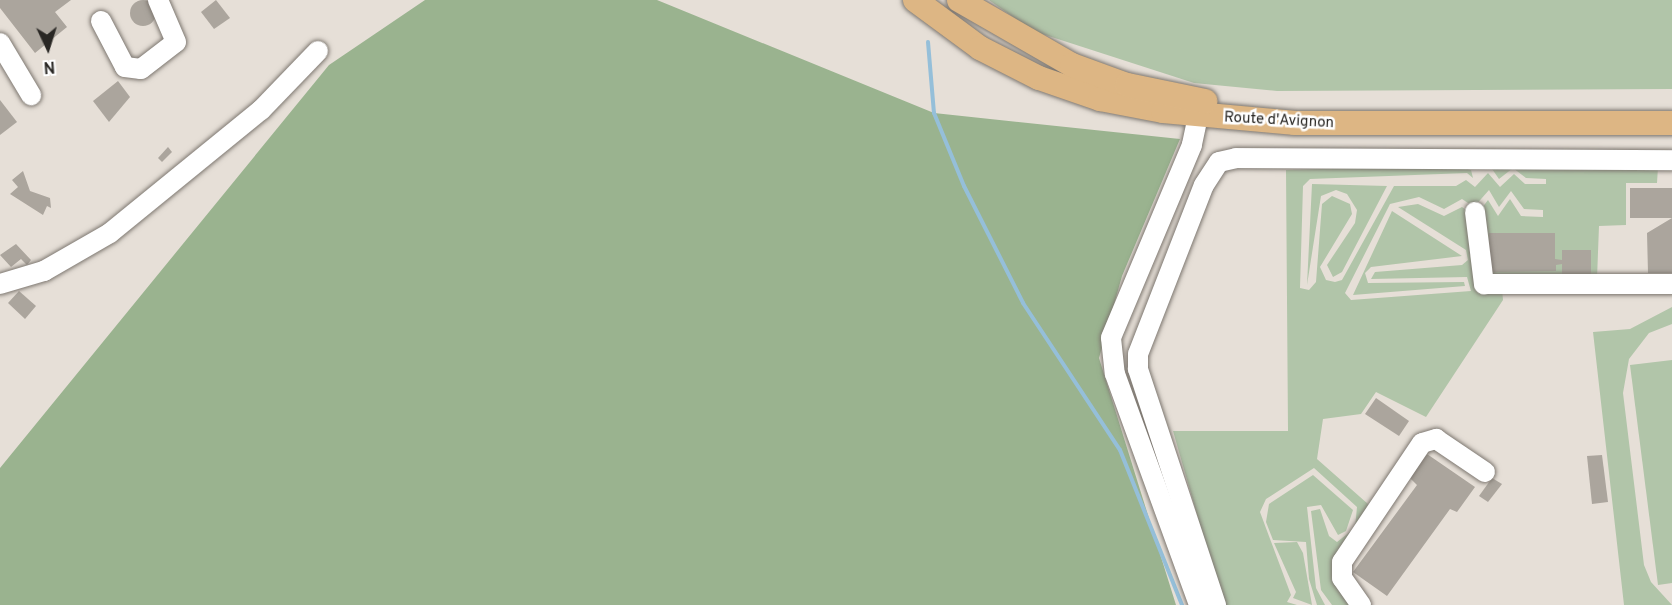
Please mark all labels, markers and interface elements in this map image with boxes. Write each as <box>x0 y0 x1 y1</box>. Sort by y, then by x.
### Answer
north arrow <box>18 18 78 78</box>
text: N <box>43 56 56 76</box>
street label: Route d'Avignon <box>1224 109 1334 133</box>

